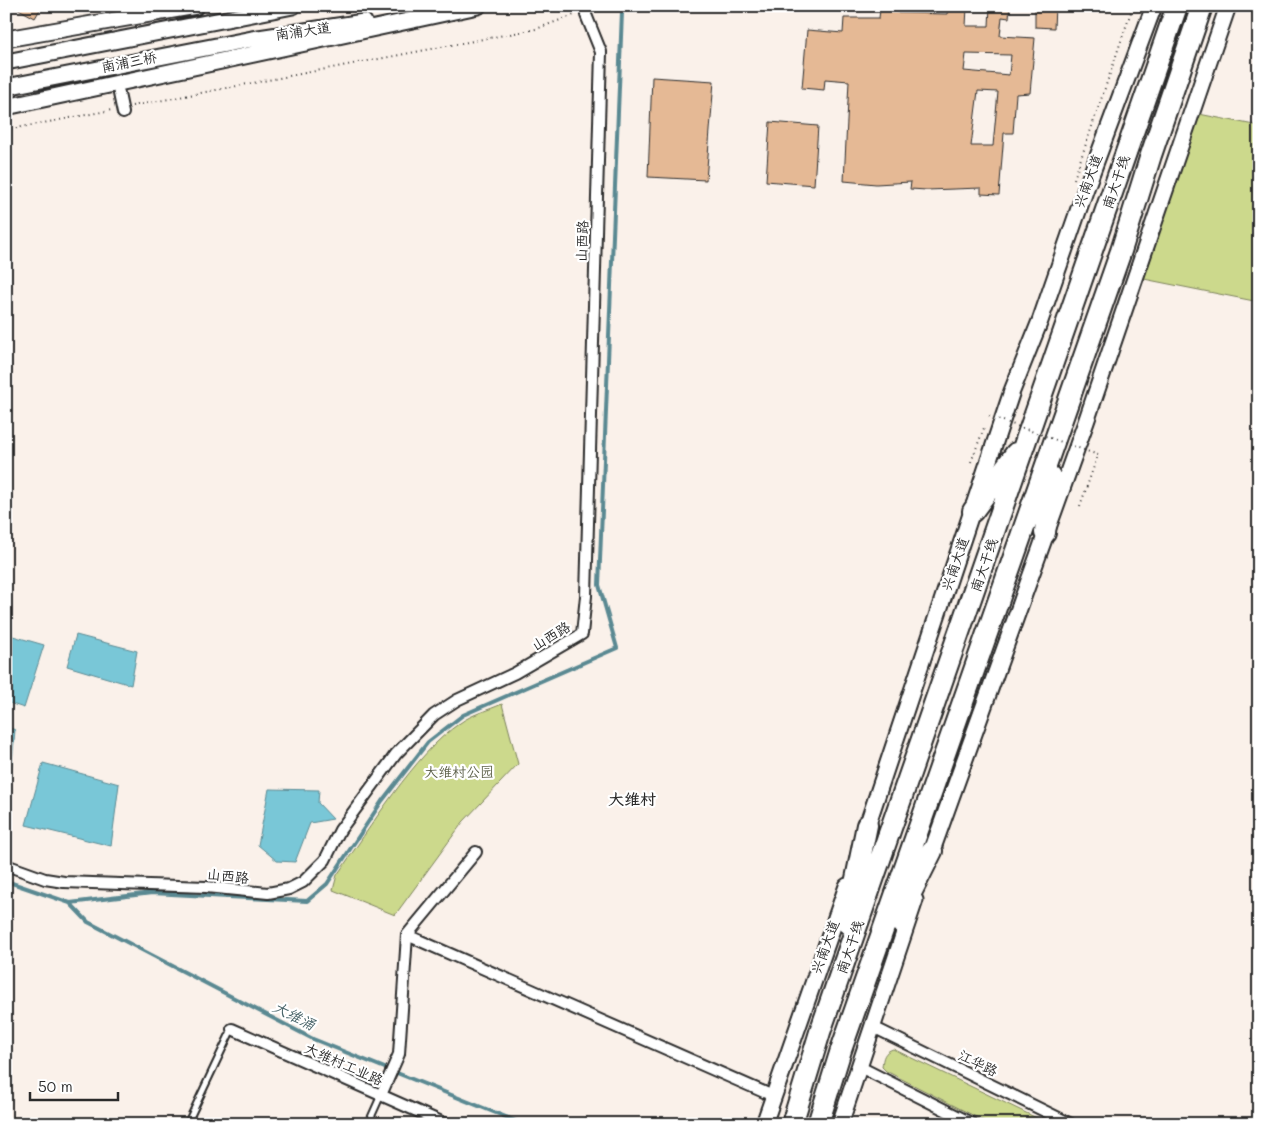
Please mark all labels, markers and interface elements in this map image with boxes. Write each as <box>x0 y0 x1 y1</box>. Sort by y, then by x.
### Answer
street label: 南浦大道 <box>274 17 332 44</box>
street label: 南浦三桥 <box>100 47 158 76</box>
street label: 兴南大道 <box>1069 151 1106 210</box>
street label: 南大干线 <box>1097 152 1134 211</box>
street label: 山西路 <box>571 220 592 262</box>
street label: 兴南大道 <box>936 534 973 593</box>
street label: 南大干线 <box>965 535 1002 594</box>
street label: 山西路 <box>528 617 574 655</box>
park label: 大维村公园 <box>424 762 494 781</box>
district label: 大维村 <box>608 788 656 809</box>
street label: 山西路 <box>206 864 250 887</box>
street label: 兴南大道 <box>806 917 843 976</box>
street label: 南大干线 <box>831 917 868 976</box>
water label: 大维涌 <box>270 996 320 1035</box>
street label: 大维村工业路 <box>302 1038 386 1089</box>
street label: 江华路 <box>955 1045 1001 1080</box>
scale bar <box>30 1070 118 1102</box>
text: 50 m <box>38 1076 73 1096</box>

